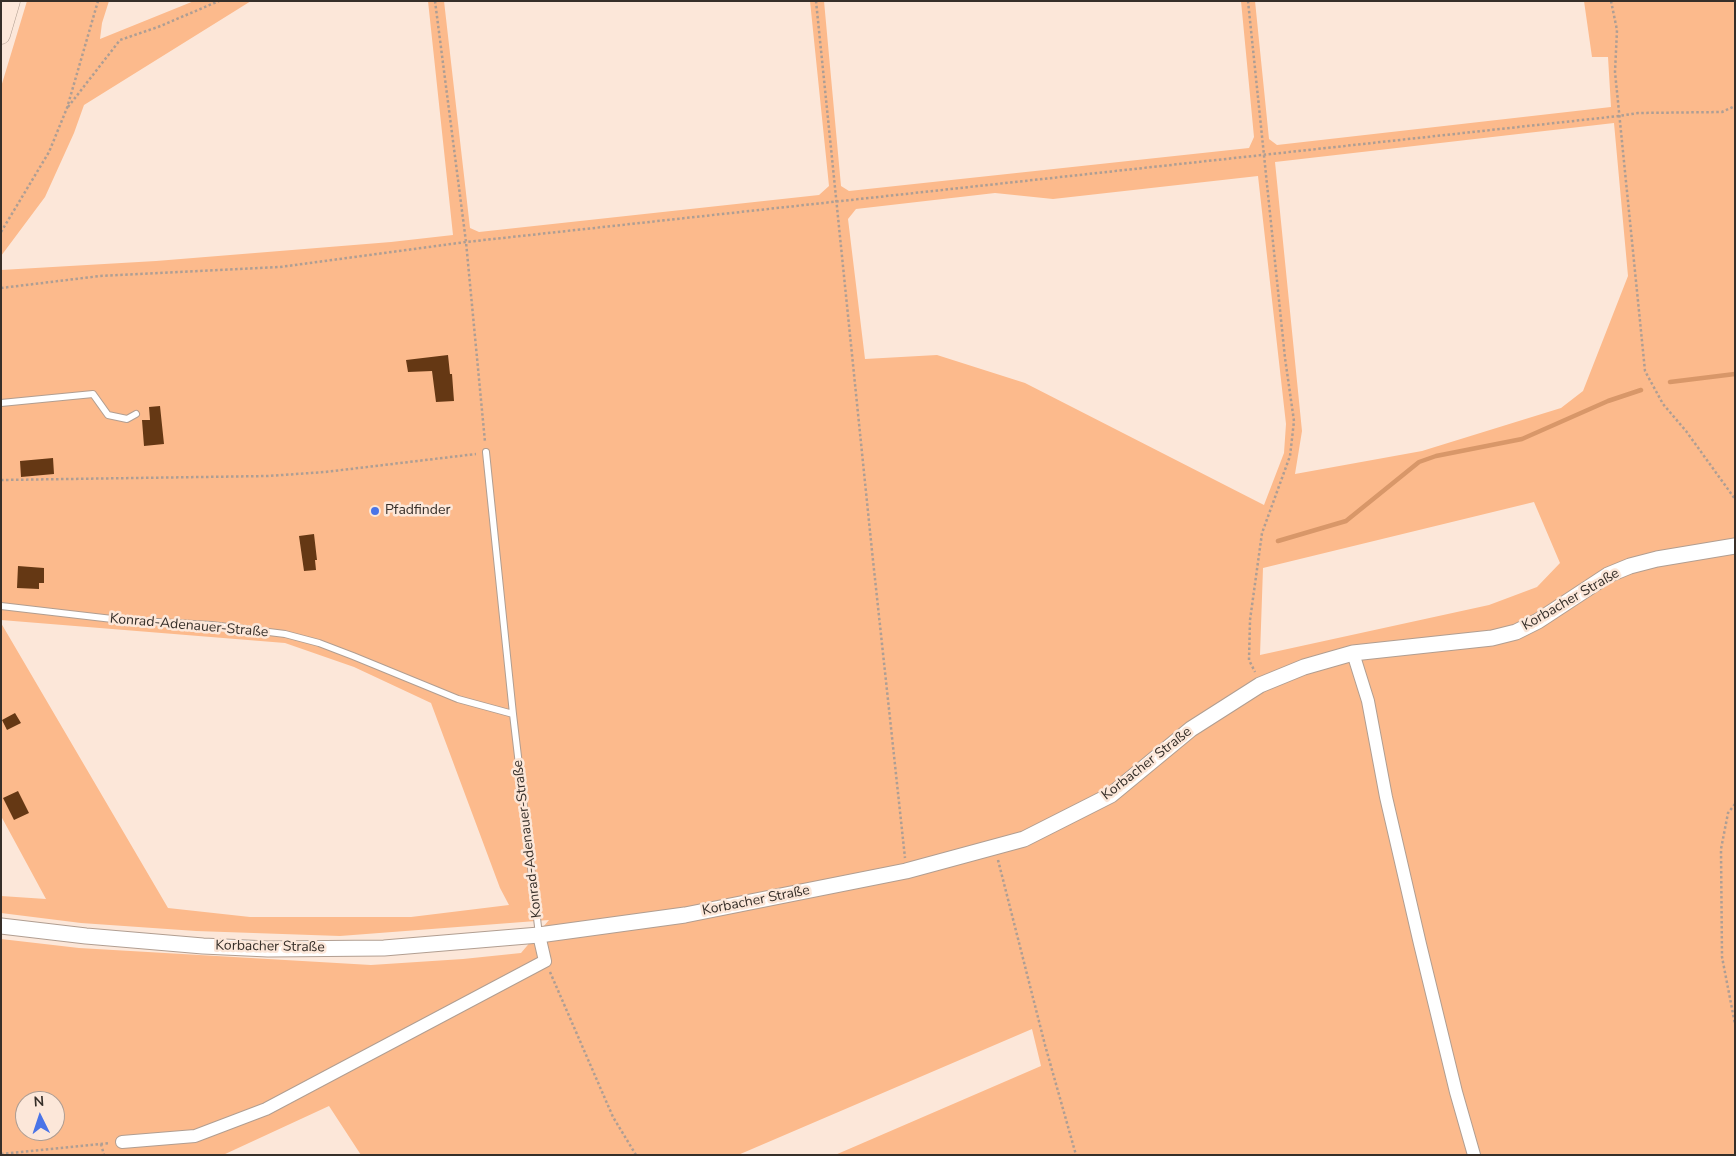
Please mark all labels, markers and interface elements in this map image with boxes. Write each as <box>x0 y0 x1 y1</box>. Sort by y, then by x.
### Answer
place label: Pfadfinder <box>385 503 450 519</box>
marker: Pfadfinder <box>369 505 381 517</box>
street label: Korbacher Straße <box>1519 565 1623 635</box>
street label: Konrad-Adenauer-Straße <box>109 611 269 641</box>
street label: Korbacher Straße <box>1099 724 1195 804</box>
street label: Konrad-Adenauer-Straße <box>510 759 546 919</box>
street label: Korbacher Straße <box>701 882 811 920</box>
street label: Korbacher Straße <box>215 938 325 956</box>
north arrow <box>15 1091 65 1141</box>
text: N <box>33 1092 45 1111</box>

